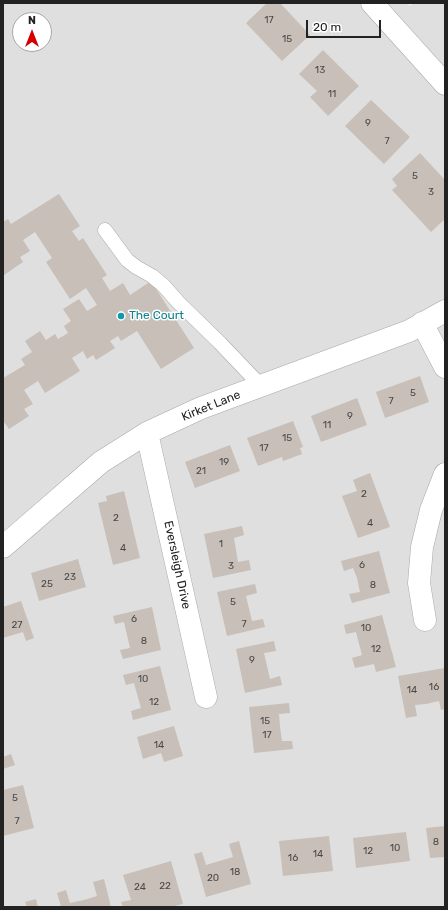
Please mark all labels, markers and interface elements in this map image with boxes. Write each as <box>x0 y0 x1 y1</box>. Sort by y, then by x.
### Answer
north arrow <box>12 12 52 52</box>
scale bar <box>308 12 383 38</box>
text: N <box>28 14 36 27</box>
house number: 17 <box>264 14 274 26</box>
text: 20 m <box>313 20 341 34</box>
house number: 15 <box>282 33 292 45</box>
house number: 13 <box>315 64 325 76</box>
house number: 11 <box>328 88 336 100</box>
house number: 9 <box>365 117 371 129</box>
house number: 7 <box>384 135 390 147</box>
house number: 5 <box>412 170 418 182</box>
house number: 3 <box>428 186 434 198</box>
place label: The Court <box>129 309 184 323</box>
marker: The Court <box>116 311 126 321</box>
house number: 5 <box>410 387 416 399</box>
street label: Kirket Lane <box>179 388 243 424</box>
house number: 7 <box>388 395 394 407</box>
house number: 9 <box>347 410 353 422</box>
house number: 11 <box>323 419 331 431</box>
house number: 15 <box>282 432 292 444</box>
house number: 17 <box>259 442 269 454</box>
house number: 19 <box>219 456 229 468</box>
house number: 21 <box>196 465 206 477</box>
house number: 2 <box>361 488 367 500</box>
house number: 2 <box>113 512 119 524</box>
house number: 4 <box>367 517 373 529</box>
street label: Eversleigh Drive <box>161 520 193 610</box>
house number: 1 <box>219 538 223 550</box>
house number: 4 <box>120 542 126 554</box>
house number: 6 <box>359 559 365 571</box>
house number: 3 <box>228 560 234 572</box>
house number: 23 <box>64 571 76 583</box>
house number: 25 <box>41 578 53 590</box>
house number: 8 <box>370 579 376 591</box>
house number: 5 <box>230 596 236 608</box>
house number: 6 <box>131 613 137 625</box>
house number: 7 <box>241 618 247 630</box>
house number: 27 <box>12 619 22 631</box>
house number: 10 <box>361 622 371 634</box>
house number: 8 <box>141 635 147 647</box>
house number: 12 <box>371 643 381 655</box>
house number: 9 <box>249 654 255 666</box>
house number: 10 <box>138 673 148 685</box>
house number: 16 <box>429 681 439 693</box>
house number: 14 <box>407 684 417 696</box>
house number: 12 <box>149 696 159 708</box>
house number: 15 <box>260 715 270 727</box>
house number: 17 <box>262 729 272 741</box>
house number: 14 <box>154 739 164 751</box>
house number: 5 <box>12 792 18 804</box>
house number: 7 <box>14 815 20 827</box>
house number: 8 <box>433 836 439 848</box>
house number: 10 <box>390 842 400 854</box>
house number: 12 <box>363 845 373 857</box>
house number: 14 <box>313 848 323 860</box>
house number: 16 <box>288 852 298 864</box>
house number: 18 <box>230 866 240 878</box>
house number: 20 <box>207 872 219 884</box>
house number: 22 <box>159 880 171 892</box>
house number: 24 <box>134 881 146 893</box>

